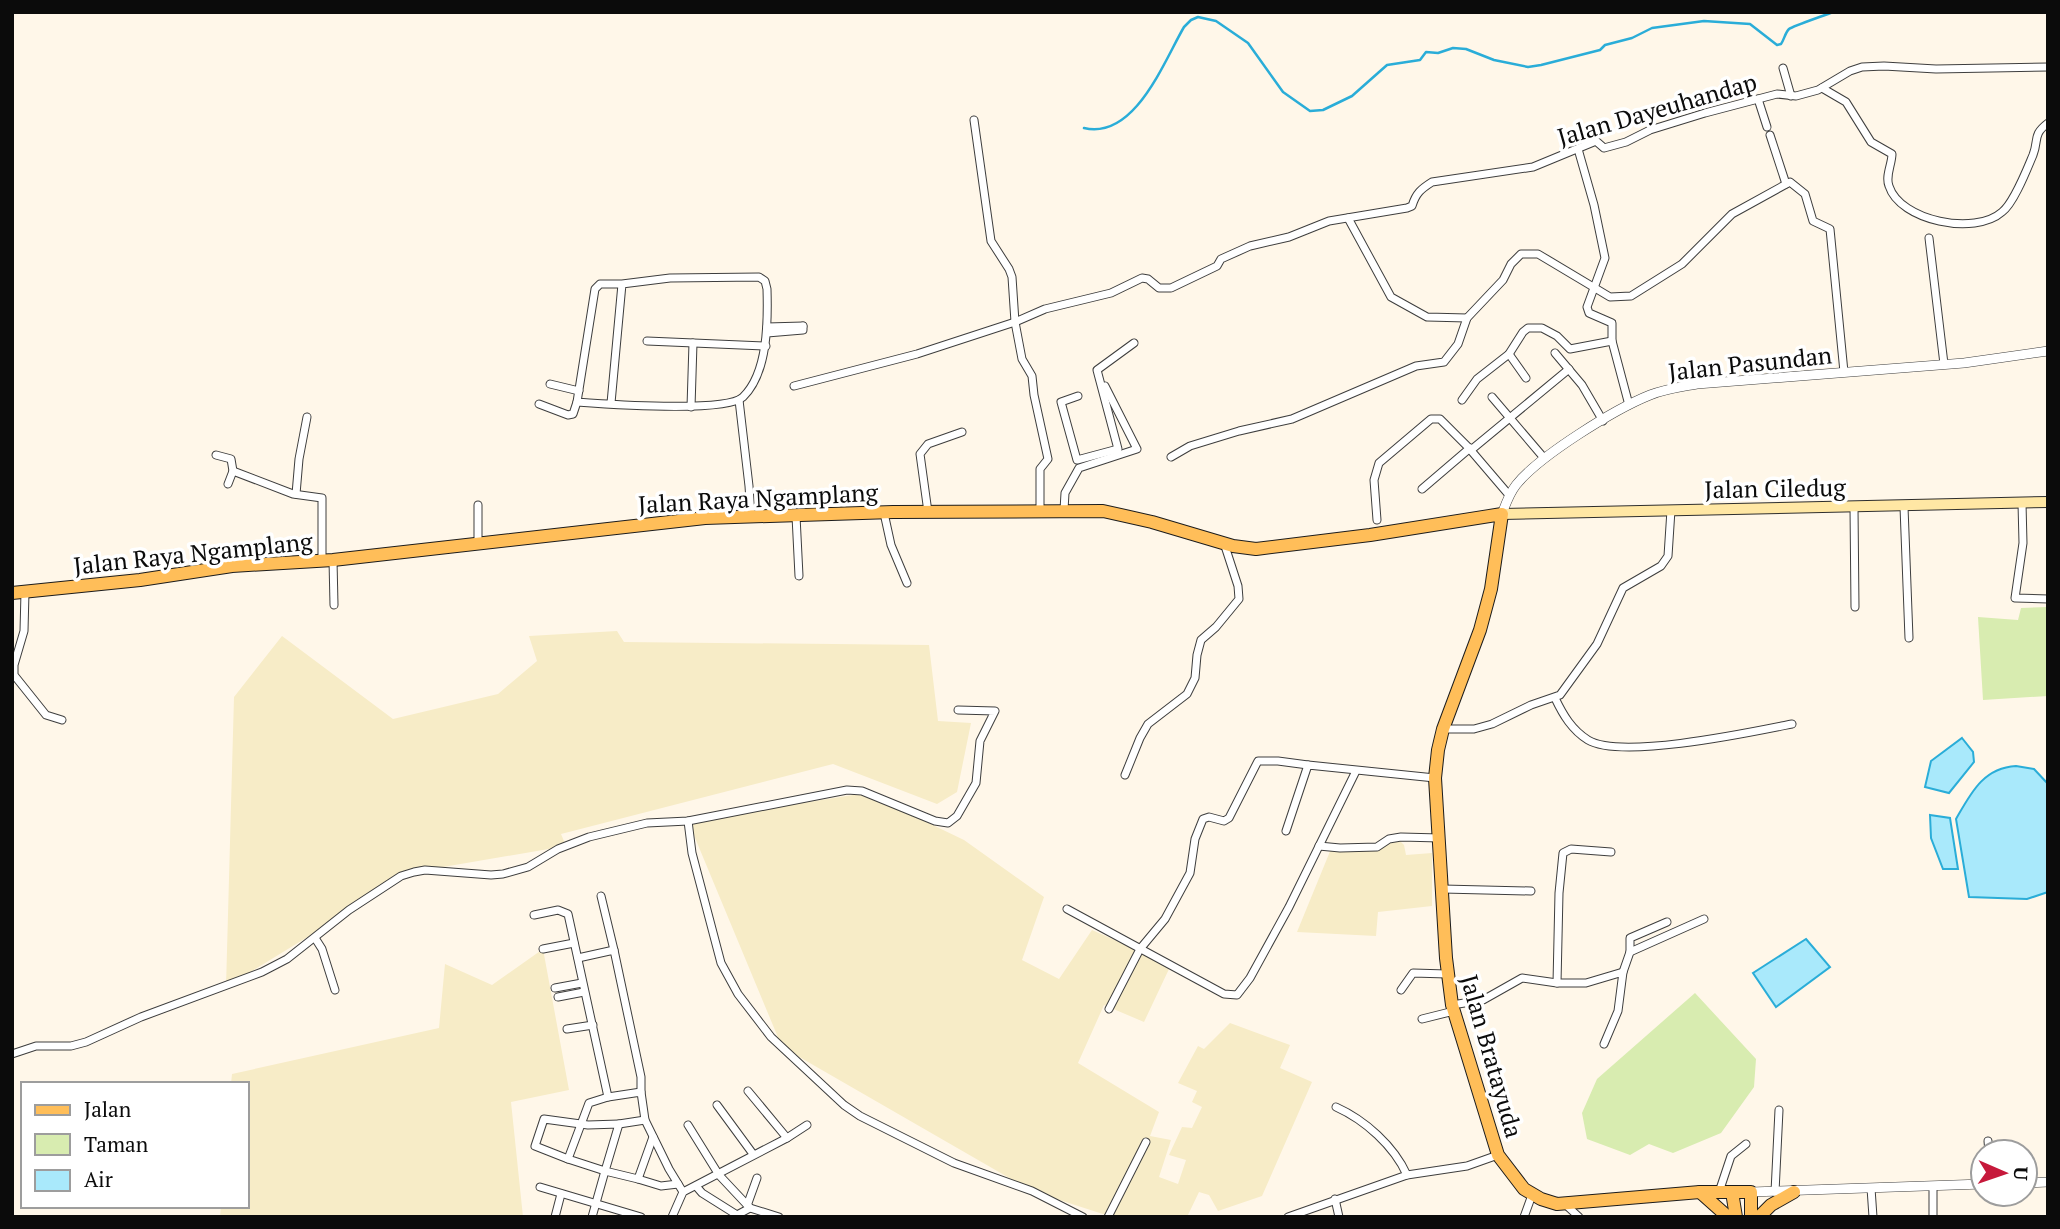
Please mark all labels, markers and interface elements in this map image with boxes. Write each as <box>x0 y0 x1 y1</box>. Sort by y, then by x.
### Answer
street label: Jalan Dayeuhandap <box>1554 65 1760 153</box>
street label: Jalan Pasundan <box>1667 339 1833 387</box>
street label: Jalan Ciledug <box>1704 471 1846 505</box>
street label: Jalan Raya Ngamplang <box>637 476 879 520</box>
street label: Jalan Raya Ngamplang <box>72 525 314 581</box>
street label: Jalan Bratayuda <box>1453 971 1531 1141</box>
legend <box>21 1082 248 1208</box>
text: Jalan <box>84 1095 132 1123</box>
text: Taman <box>84 1130 149 1158</box>
north arrow <box>1969 1138 2039 1208</box>
text: Air <box>84 1165 113 1193</box>
text: U <box>2009 1166 2034 1181</box>

